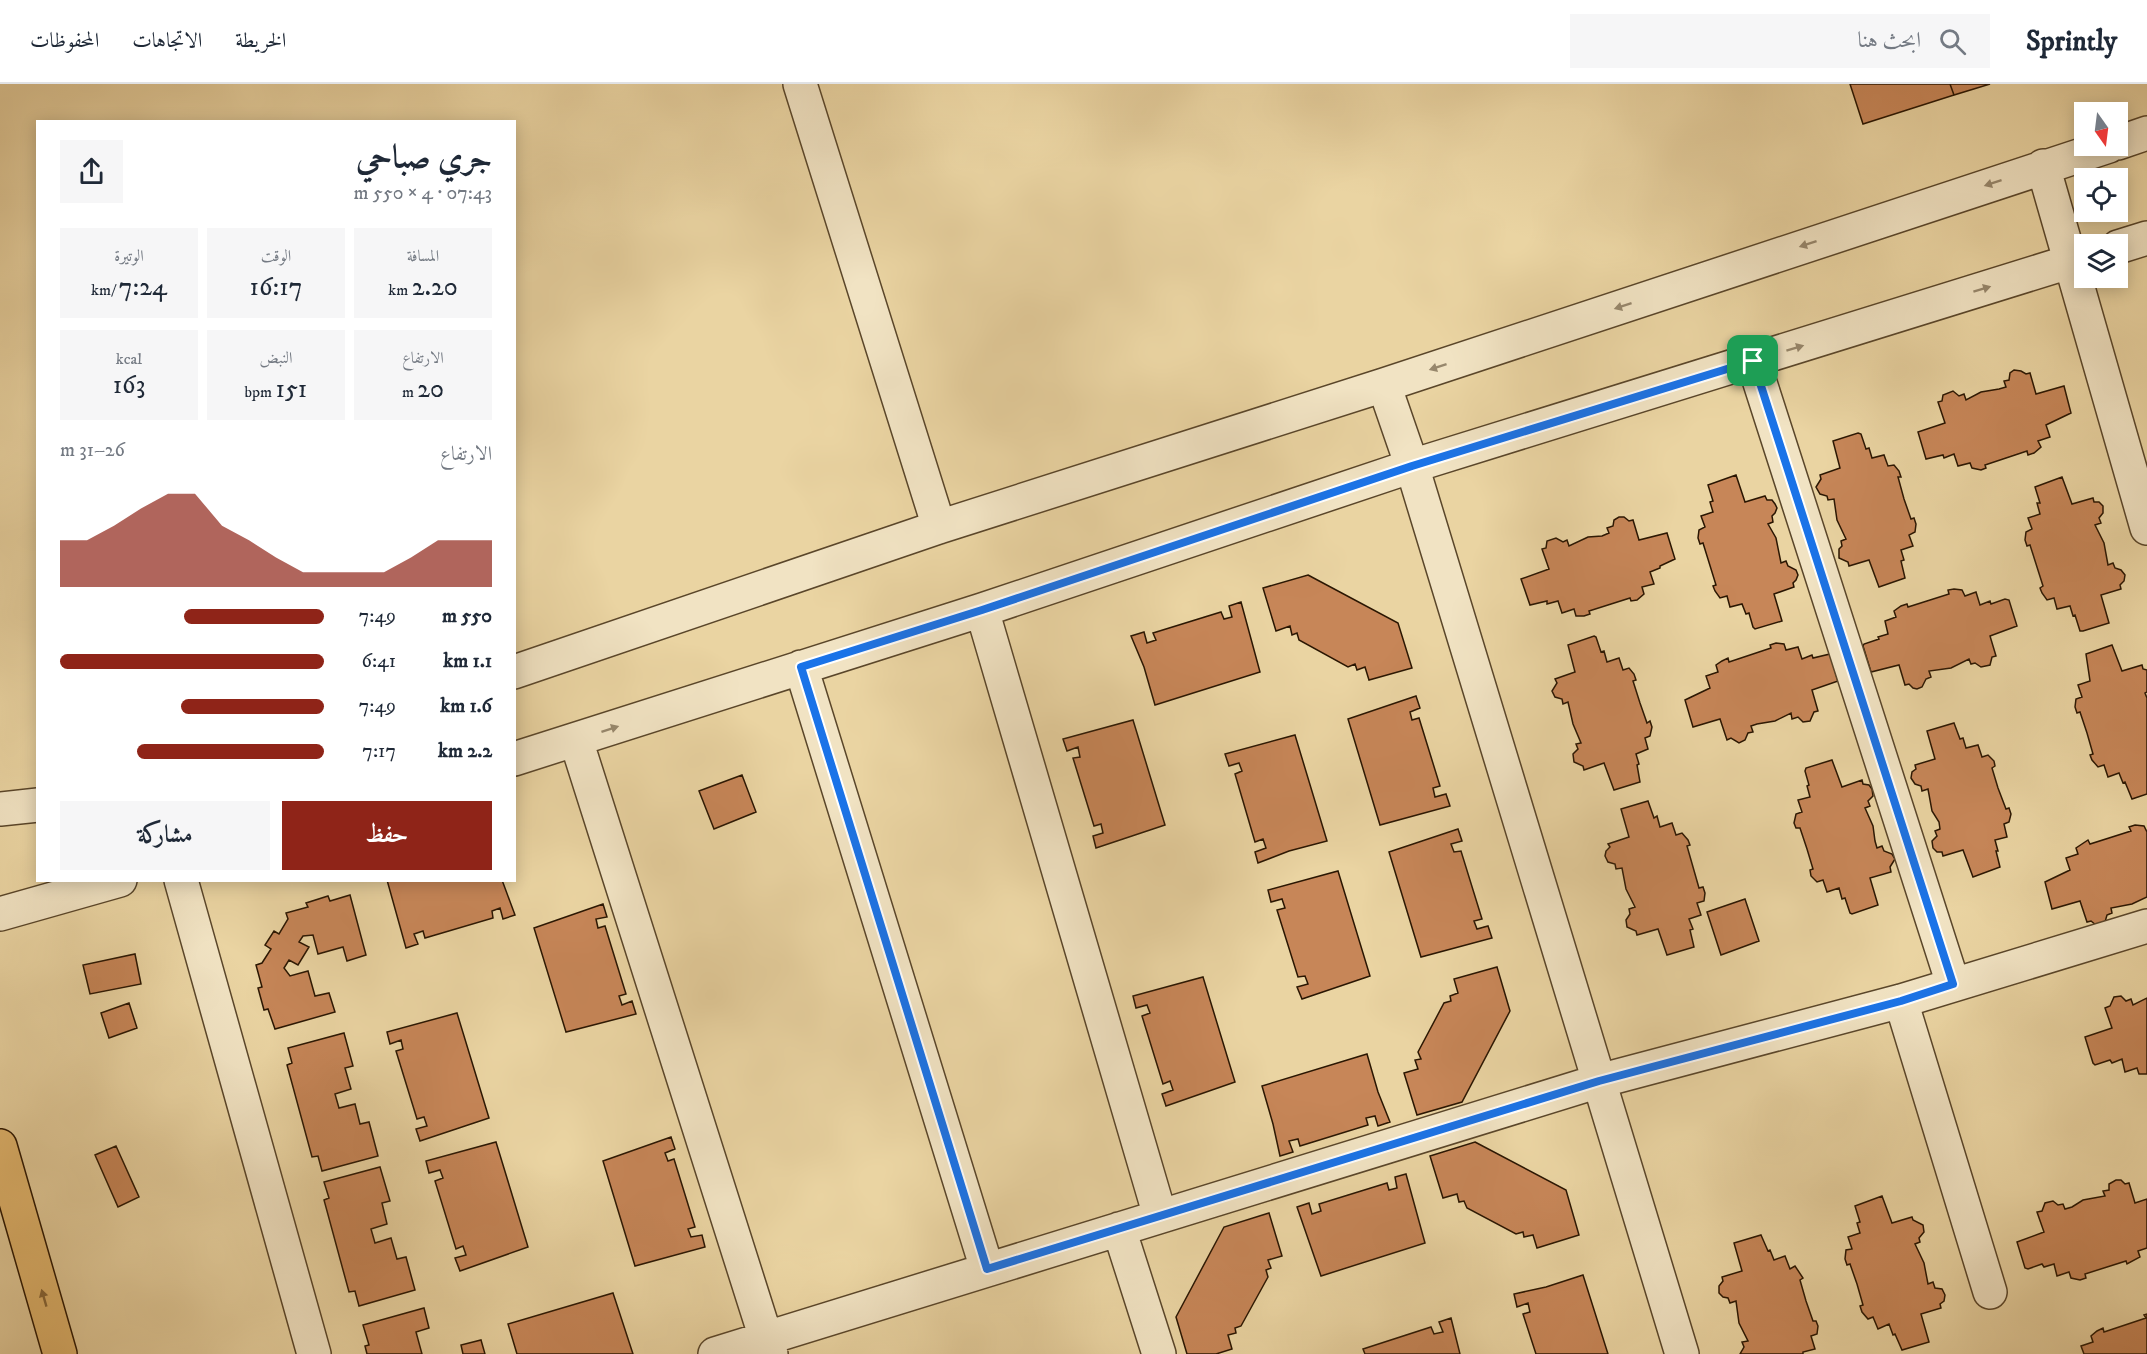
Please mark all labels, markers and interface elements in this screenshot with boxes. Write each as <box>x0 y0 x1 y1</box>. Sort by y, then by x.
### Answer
search box <box>1570 14 1990 68</box>
text: Sprintly <box>2026 24 2117 59</box>
icon: search <box>1936 25 1969 58</box>
text: ابحث هنا <box>1858 27 1921 54</box>
text: المحفوظات <box>30 28 99 54</box>
text: الاتجاهات <box>132 28 202 54</box>
text: الخريطة <box>235 28 286 54</box>
north arrow <box>2074 102 2128 156</box>
map controls <box>2074 102 2128 288</box>
text: جري صباحي <box>356 138 492 179</box>
button: share <box>60 140 123 203</box>
button: locate <box>2074 168 2128 222</box>
one-way arrow <box>1984 179 2002 188</box>
text: 07:43 · 4 × 550 m <box>354 181 492 206</box>
button: layers <box>2074 234 2128 288</box>
one-way arrow <box>1799 240 1817 250</box>
text: الوتيرة <box>114 246 144 266</box>
text: الوقت <box>261 246 291 266</box>
text: المسافة <box>407 246 439 266</box>
text: 7:24 <box>119 271 167 304</box>
text: 16:17 <box>249 271 303 304</box>
text: 2.20 <box>412 271 458 304</box>
text: /km <box>91 280 119 300</box>
text: km <box>388 280 412 300</box>
one-way arrow <box>1973 284 1991 294</box>
one-way arrow <box>1614 301 1632 311</box>
pin <box>1727 335 1778 386</box>
one-way arrow <box>1786 343 1804 352</box>
icon: arrive <box>1736 344 1769 377</box>
text: النبض <box>260 348 292 368</box>
text: الارتفاع <box>402 348 444 368</box>
text: kcal <box>116 349 142 369</box>
one-way arrow <box>1429 363 1447 373</box>
text: 163 <box>113 369 145 402</box>
text: 151 <box>276 373 307 406</box>
text: 20 <box>417 373 444 406</box>
text: bpm <box>245 382 276 402</box>
text: m <box>402 382 417 402</box>
text: 26–31 m <box>60 438 125 463</box>
text: الارتفاع <box>440 442 492 467</box>
text: 7:49 <box>359 604 396 629</box>
text: 550 m <box>442 604 492 629</box>
text: 6:41 <box>362 649 396 674</box>
text: 1.1 km <box>443 649 492 674</box>
text: 7:49 <box>359 694 396 719</box>
text: 1.6 km <box>440 694 492 719</box>
one-way arrow <box>601 724 619 733</box>
text: 7:17 <box>362 739 396 764</box>
text: 2.2 km <box>438 739 492 764</box>
button: مشاركة <box>60 801 270 870</box>
button: حفظ <box>282 801 492 870</box>
one-way arrow <box>39 1289 48 1307</box>

